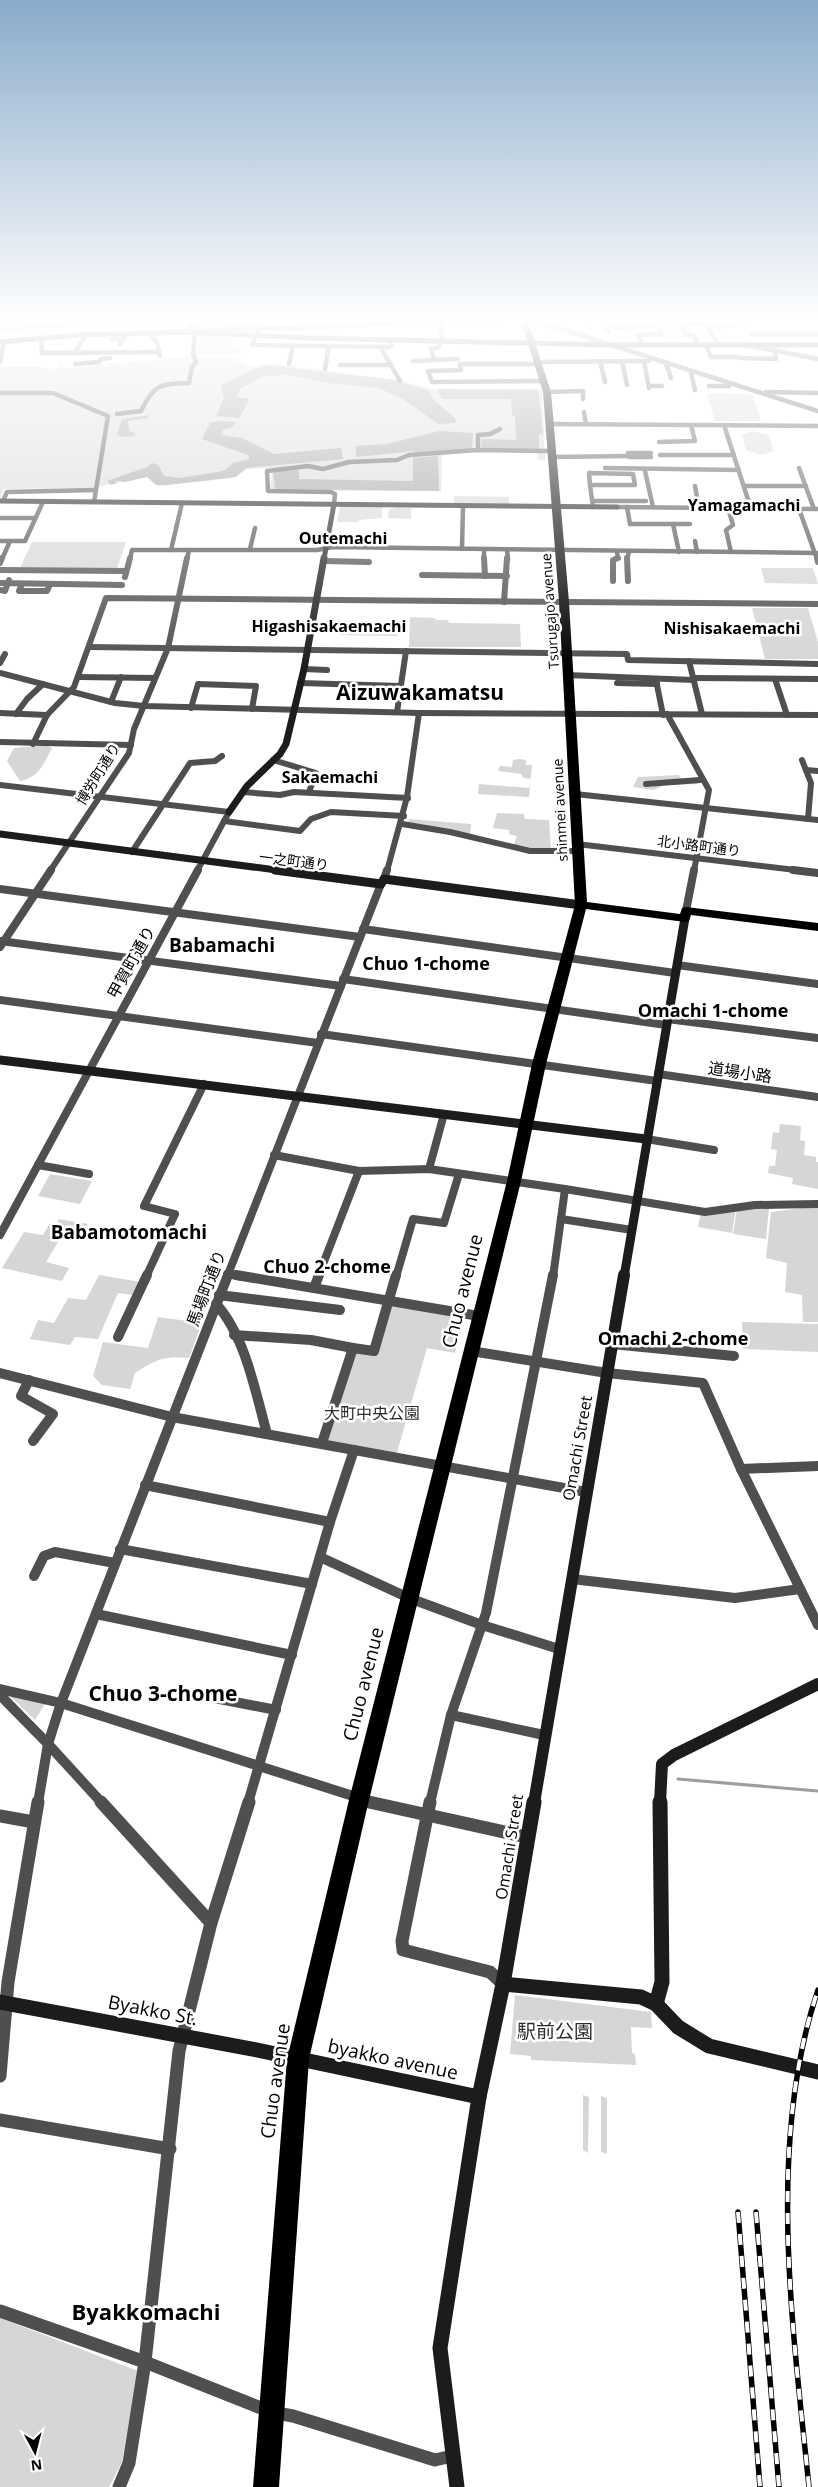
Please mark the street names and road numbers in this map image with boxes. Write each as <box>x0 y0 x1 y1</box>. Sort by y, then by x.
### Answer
street label: Tsurugajo avenue <box>536 552 563 670</box>
street label: 博労町通り <box>71 739 124 808</box>
street label: shinmei avenue <box>547 758 572 862</box>
street label: 北小路町通り <box>656 831 742 860</box>
street label: 一之町通り <box>258 847 330 874</box>
street label: 甲賀町通り <box>102 922 160 1002</box>
street label: 道場小路 <box>707 1057 773 1087</box>
street label: Chuo avenue <box>435 1231 489 1351</box>
street label: 馬場町通り <box>181 1247 231 1329</box>
street label: Omachi Street <box>557 1393 597 1502</box>
street label: Chuo avenue <box>336 1624 390 1744</box>
street label: Omachi Street <box>490 1792 528 1901</box>
street label: Byakko St. <box>106 1989 200 2031</box>
street label: Chuo avenue <box>254 2022 296 2140</box>
street label: byakko avenue <box>325 2032 461 2086</box>

